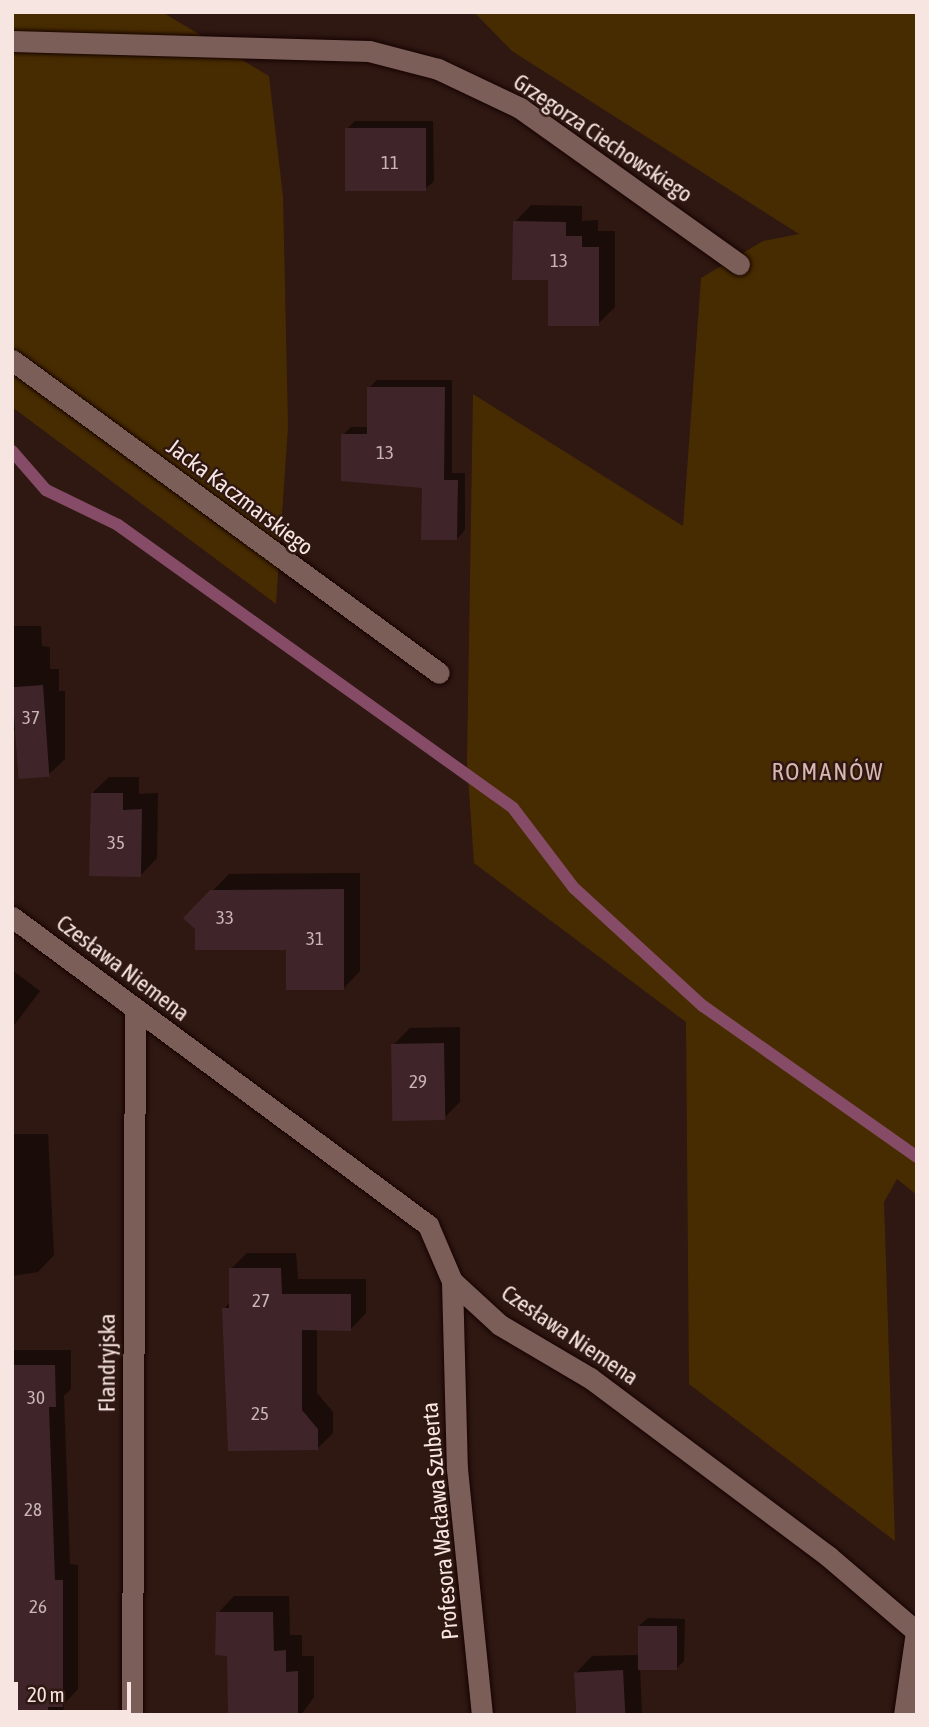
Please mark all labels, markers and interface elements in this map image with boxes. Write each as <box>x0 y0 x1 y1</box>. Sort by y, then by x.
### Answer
street label: Grzegorza Ciechowskiego <box>508 68 698 208</box>
house number: 11 <box>381 152 399 174</box>
house number: 13 <box>550 250 568 272</box>
street label: Jacka Kaczmarskiego <box>161 433 319 561</box>
house number: 13 <box>376 442 394 464</box>
house number: 37 <box>22 707 40 729</box>
district label: ROMANÓW <box>772 758 884 786</box>
house number: 35 <box>107 832 125 854</box>
house number: 33 <box>216 907 234 929</box>
street label: Czesława Niemena <box>51 909 195 1027</box>
house number: 31 <box>306 928 324 950</box>
house number: 29 <box>409 1071 427 1093</box>
street label: Czesława Niemena <box>496 1279 644 1391</box>
house number: 27 <box>252 1290 270 1312</box>
street label: Flandryjska <box>93 1314 121 1412</box>
house number: 30 <box>27 1387 45 1409</box>
street label: Profesora Wacława Szuberta <box>416 1401 464 1641</box>
house number: 25 <box>251 1403 269 1425</box>
house number: 28 <box>24 1499 42 1521</box>
house number: 26 <box>29 1596 47 1618</box>
scale bar <box>18 1668 135 1712</box>
text: 20 m <box>27 1682 65 1706</box>

